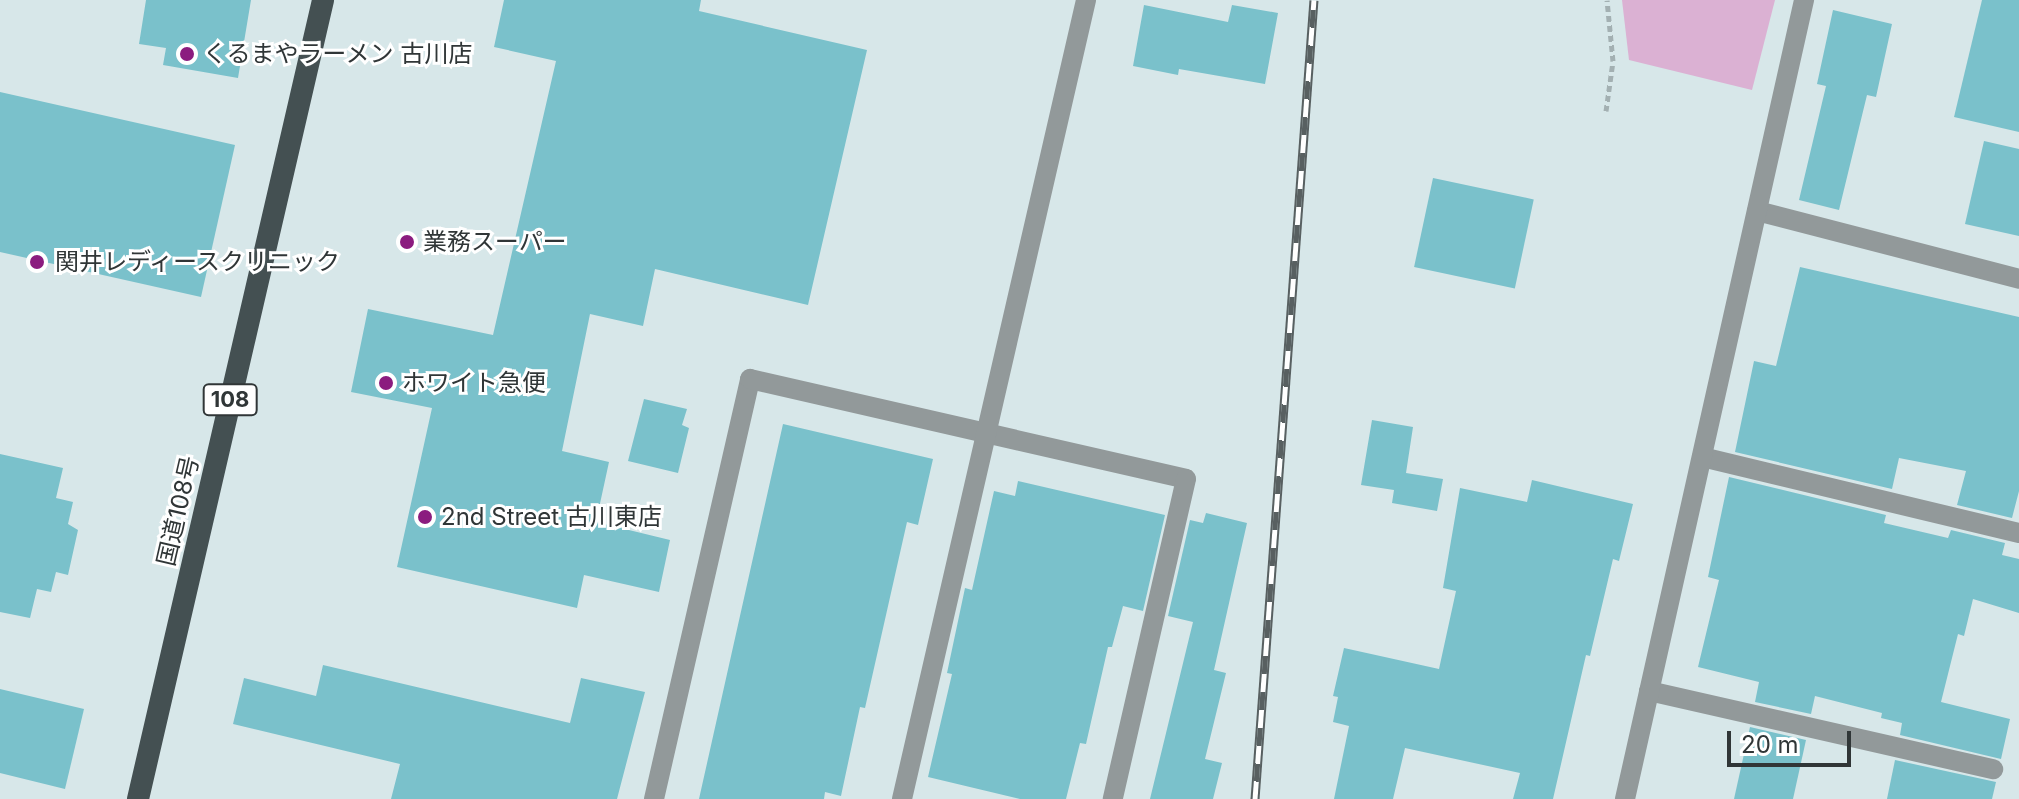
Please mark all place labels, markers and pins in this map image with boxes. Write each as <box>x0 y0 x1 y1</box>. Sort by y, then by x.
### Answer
place label: くるまやラーメン 古川店 <box>203 40 474 68</box>
marker: くるまやラーメン 古川店 <box>178 45 196 63</box>
place label: 業務スーパー <box>423 228 567 256</box>
marker: 業務スーパー <box>398 233 416 251</box>
place label: 関井レディースクリニック <box>55 248 343 276</box>
marker: 関井レディースクリニック <box>26 251 48 273</box>
place label: ホワイト急便 <box>402 369 546 397</box>
marker: ホワイト急便 <box>377 374 395 392</box>
place label: 2nd Street 古川東店 <box>441 503 662 531</box>
marker: 2nd Street 古川東店 <box>416 508 434 526</box>

